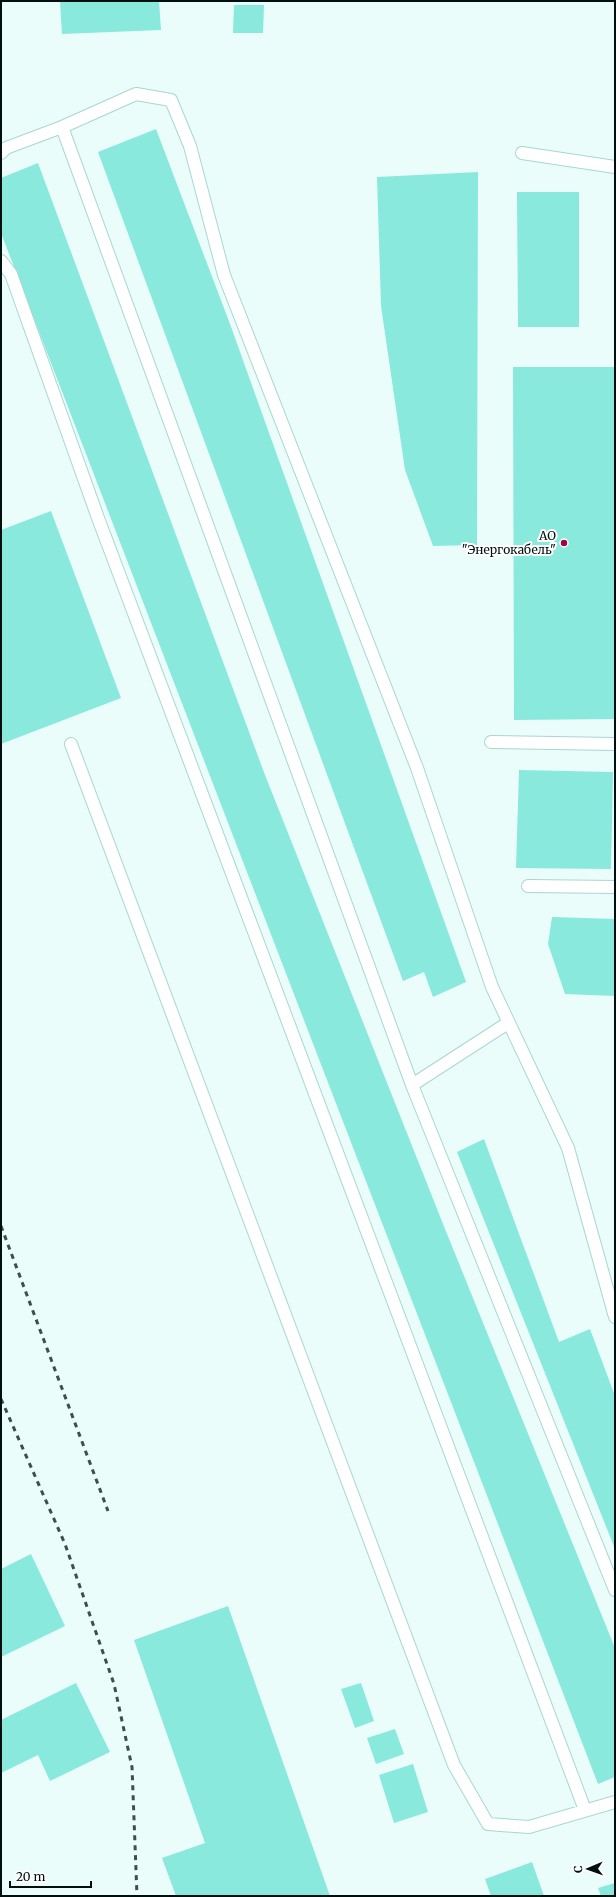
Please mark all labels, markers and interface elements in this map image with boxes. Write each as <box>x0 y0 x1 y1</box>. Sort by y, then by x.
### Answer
place label: АО "Энергокабель" <box>462 528 556 557</box>
marker: АО "Энергокабель" <box>559 538 569 548</box>
north arrow <box>568 1849 608 1889</box>
scale bar <box>10 1863 91 1889</box>
text: С <box>571 1865 585 1873</box>
text: 20 m <box>16 1869 45 1884</box>

